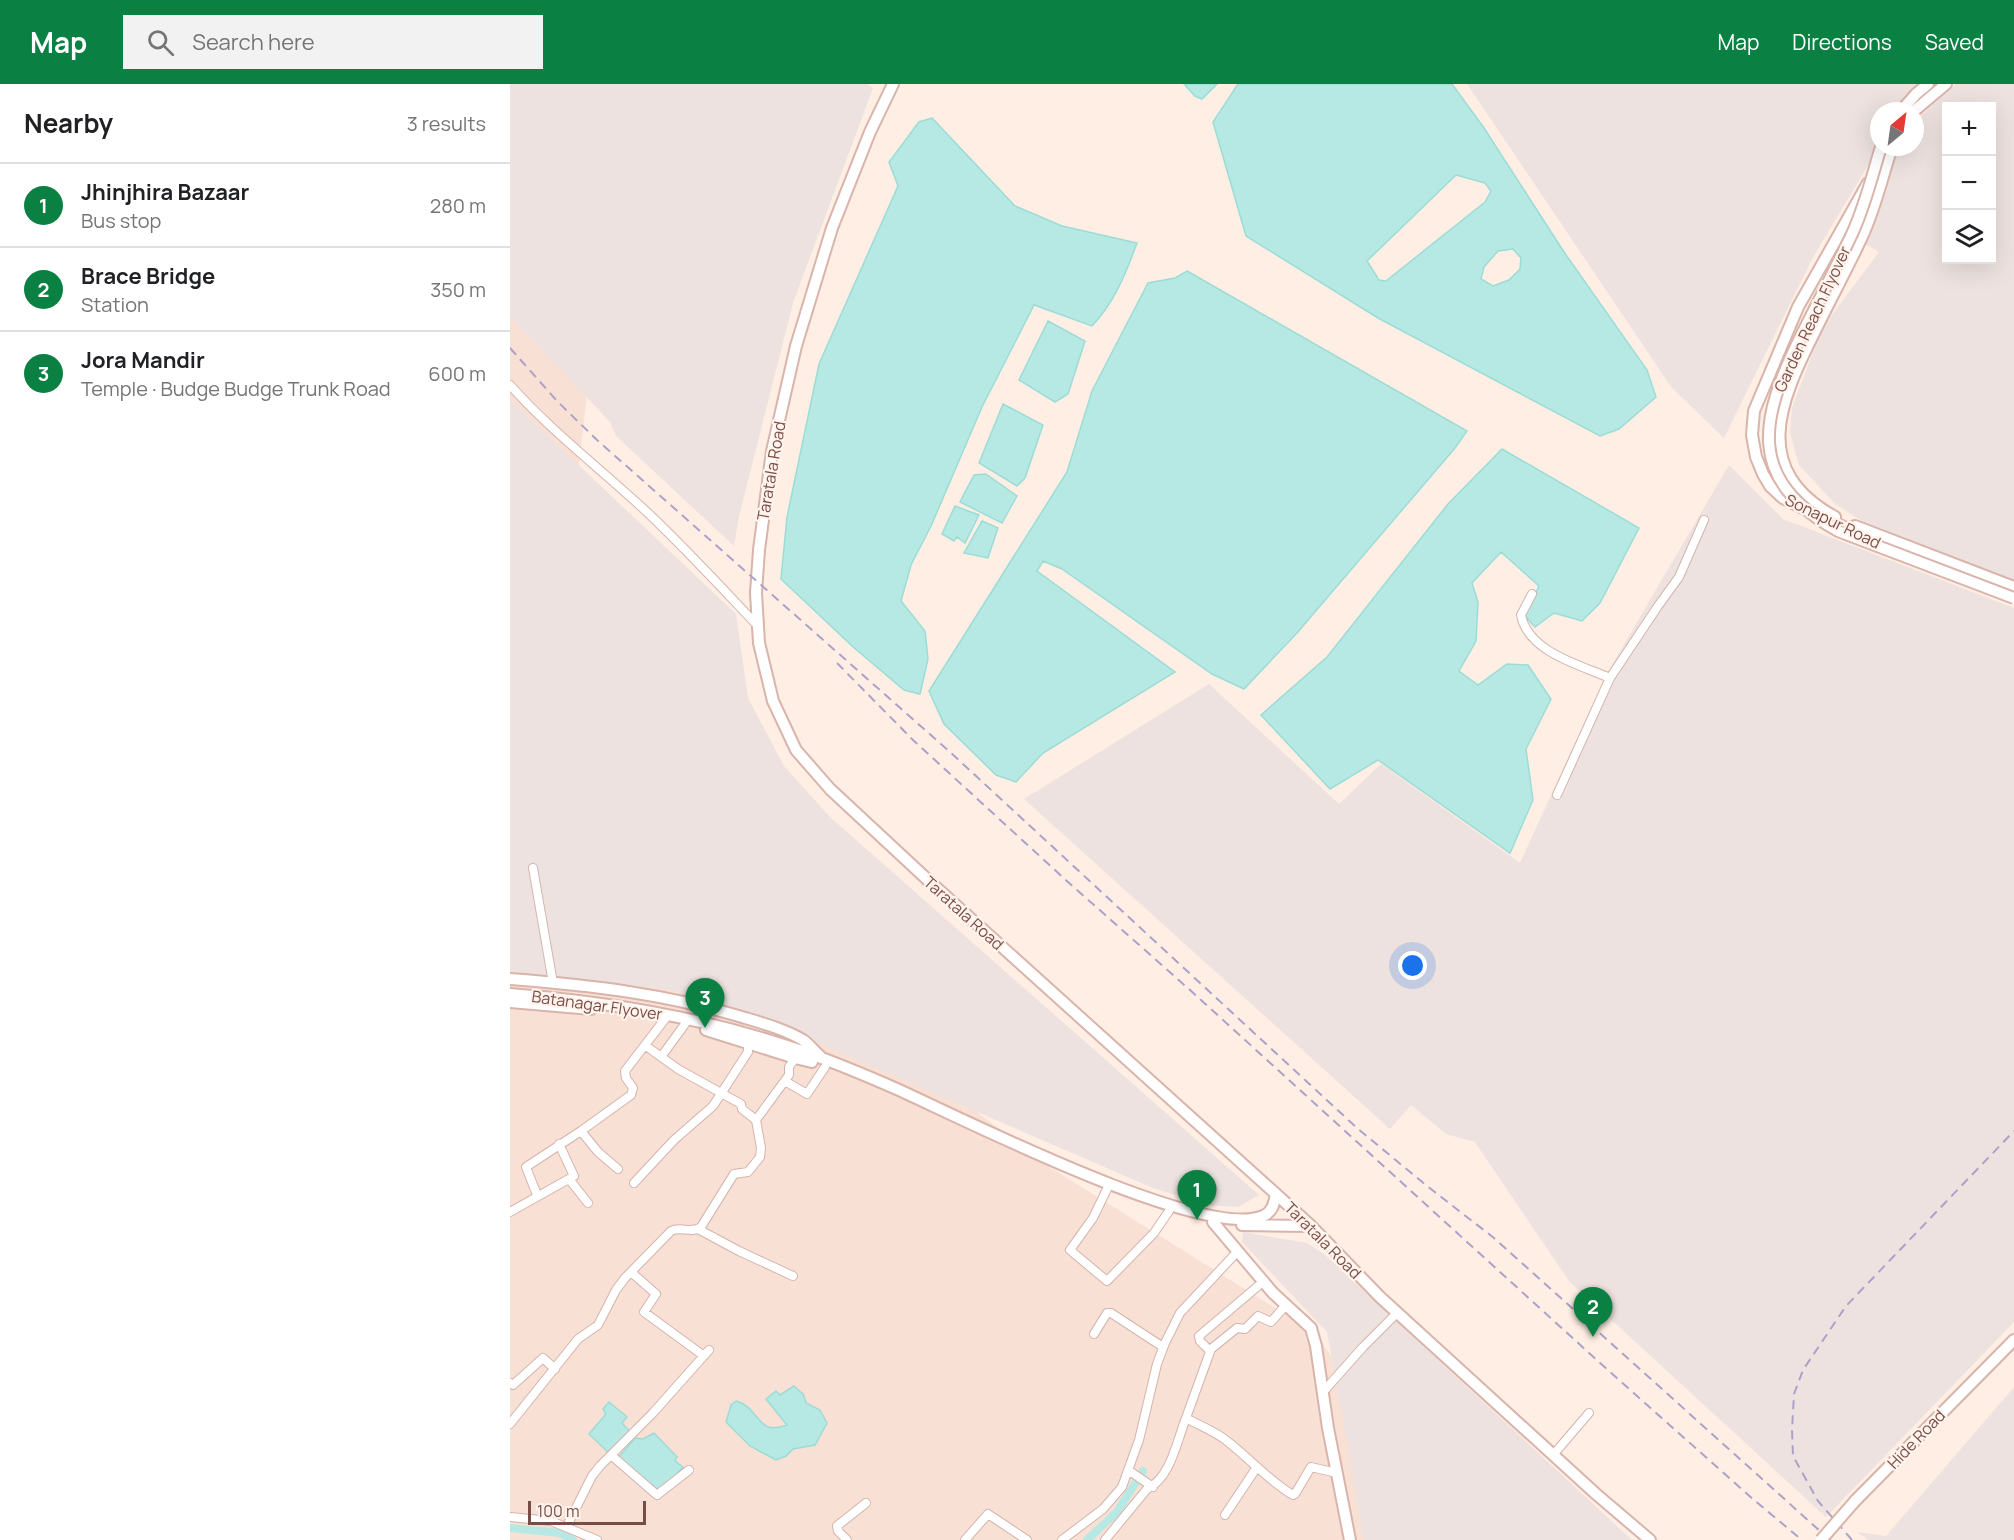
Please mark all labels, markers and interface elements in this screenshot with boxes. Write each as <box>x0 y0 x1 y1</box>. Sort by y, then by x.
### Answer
search box <box>123 15 543 69</box>
text: Map <box>30 23 87 61</box>
icon: search <box>144 26 177 59</box>
text: Search here <box>192 27 315 57</box>
text: Map <box>1718 28 1759 56</box>
text: Directions <box>1792 28 1892 56</box>
text: Saved <box>1925 28 1984 56</box>
north arrow <box>1870 102 1924 156</box>
map controls <box>1942 102 1996 264</box>
button: + <box>1942 102 1996 156</box>
text: Nearby <box>24 105 113 141</box>
text: 3 results <box>407 110 486 137</box>
button: − <box>1942 156 1996 210</box>
text: Jhinjhira Bazaar <box>81 177 249 207</box>
text: 1 <box>39 192 48 219</box>
text: 280 m <box>430 192 486 219</box>
text: Bus stop <box>81 207 161 234</box>
button: layers <box>1942 210 1996 264</box>
street label: Garden Reach Flyover <box>1768 242 1856 396</box>
text: Brace Bridge <box>81 261 215 291</box>
text: 2 <box>38 276 49 303</box>
text: 350 m <box>430 276 486 303</box>
text: Station <box>81 291 149 318</box>
text: Jora Mandir <box>81 345 205 375</box>
text: 3 <box>38 360 49 387</box>
text: 600 m <box>428 360 486 387</box>
text: Temple · Budge Budge Trunk Road <box>81 375 391 402</box>
street label: Taratala Road <box>751 420 791 522</box>
street label: Sonapur Road <box>1782 488 1884 554</box>
street label: Taratala Road <box>919 871 1009 955</box>
your location <box>1398 951 1427 980</box>
pin: 3 <box>686 978 724 1028</box>
street label: Batanagar Flyover <box>530 985 664 1025</box>
pin: 1 <box>1178 1170 1216 1220</box>
street label: Taratala Road <box>1280 1197 1366 1283</box>
pin: 2 <box>1574 1288 1612 1337</box>
street label: Hide Road <box>1882 1405 1950 1473</box>
scale bar <box>528 1498 646 1526</box>
text: 100 m <box>537 1500 580 1522</box>

